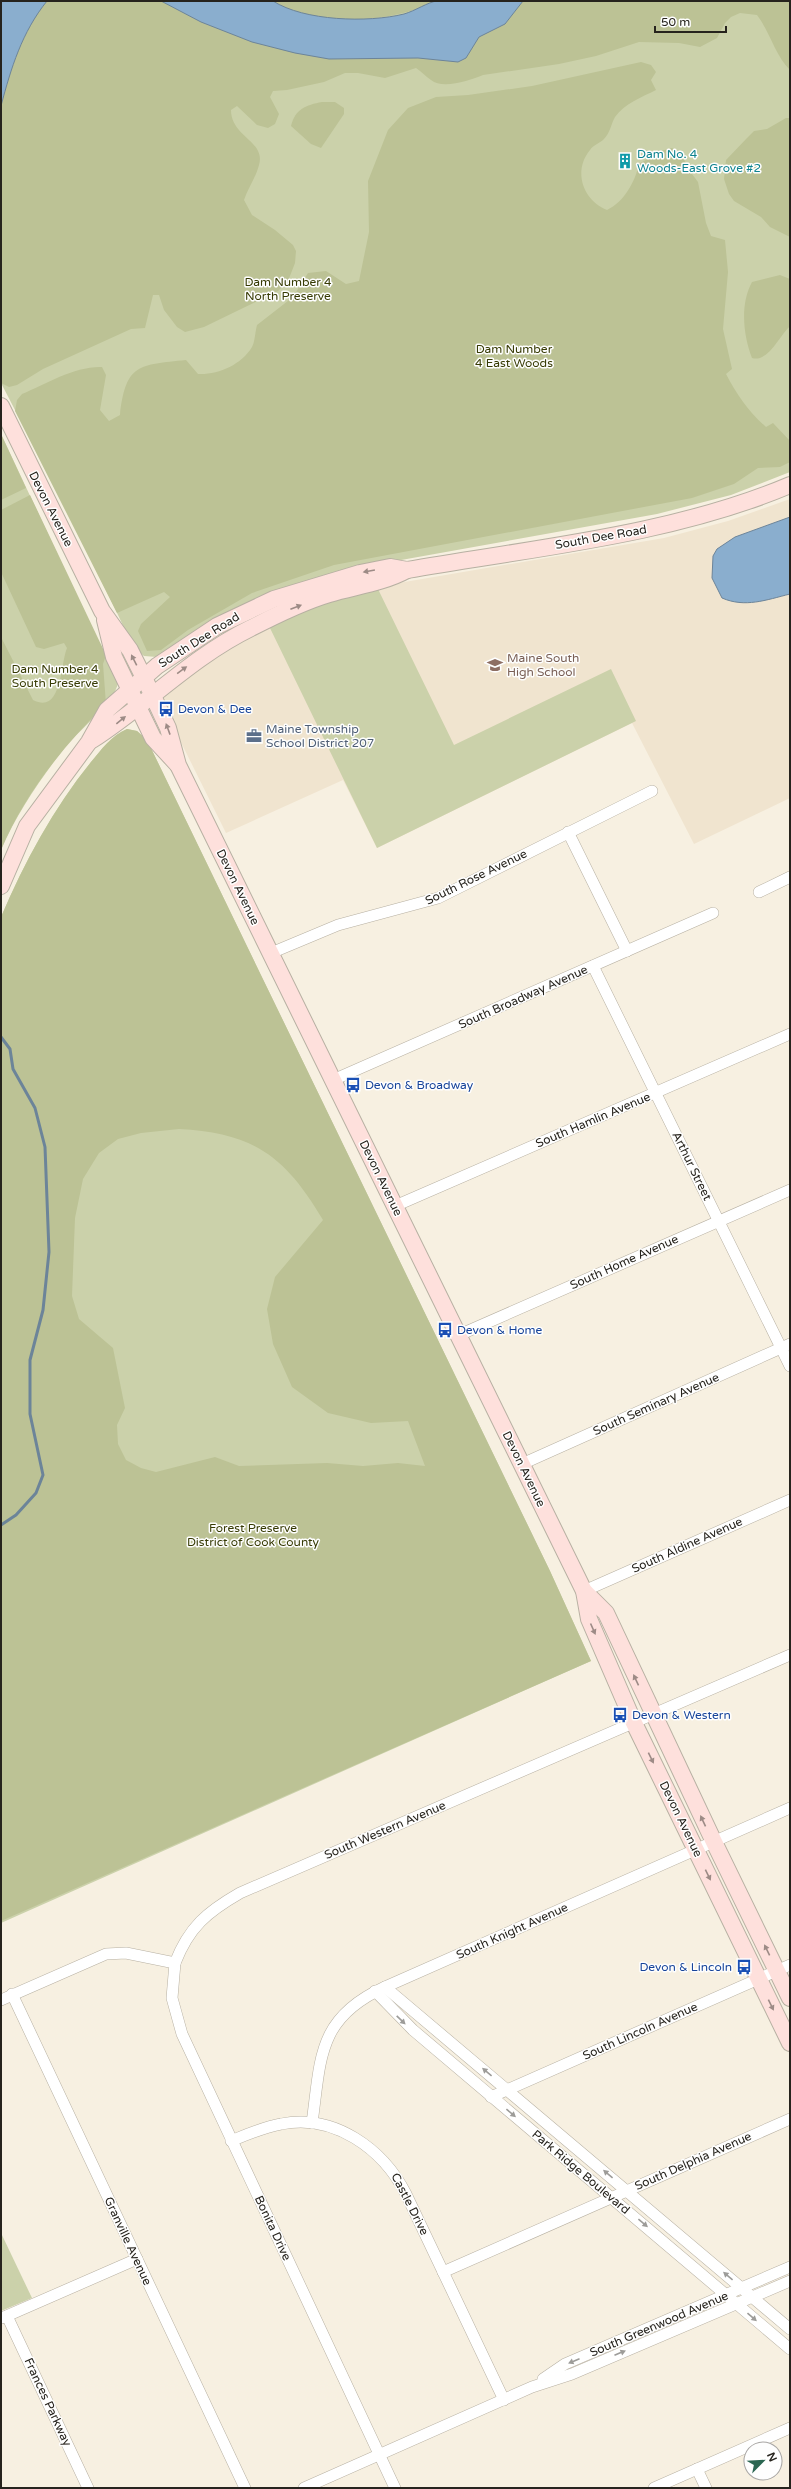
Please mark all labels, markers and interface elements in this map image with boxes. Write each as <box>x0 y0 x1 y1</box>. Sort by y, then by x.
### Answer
scale bar <box>655 8 726 34</box>
text: 50 m <box>661 15 690 29</box>
place label: Dam No. 4 Woods-East Grove #2 <box>637 147 761 175</box>
building icon: Dam No. 4 Woods-East Grove #2 <box>616 152 634 170</box>
park label: Dam Number 4 North Preserve <box>244 275 332 303</box>
park label: Dam Number 4 East Woods <box>475 342 553 370</box>
street label: Devon Avenue <box>26 469 76 549</box>
street label: South Dee Road <box>554 522 648 552</box>
one-way arrow <box>363 568 375 574</box>
one-way arrow <box>290 604 302 610</box>
street label: South Dee Road <box>156 610 242 670</box>
place label: Maine South High School <box>507 651 579 679</box>
one-way arrow <box>131 654 138 665</box>
school or university icon: Maine South High School <box>486 656 504 674</box>
park label: Dam Number 4 South Preserve <box>11 662 99 690</box>
one-way arrow <box>177 666 187 674</box>
bus stop icon: Devon & Dee <box>157 700 175 718</box>
place label: Devon & Dee <box>178 702 252 716</box>
one-way arrow <box>115 715 126 724</box>
one-way arrow <box>164 722 170 734</box>
place label: Maine Township School District 207 <box>266 722 374 750</box>
office icon: Maine Township School District 207 <box>245 727 263 745</box>
street label: South Rose Avenue <box>423 846 529 908</box>
street label: Devon Avenue <box>214 847 262 927</box>
street label: South Broadway Avenue <box>456 962 590 1032</box>
bus stop icon: Devon & Broadway <box>344 1076 362 1094</box>
place label: Devon & Broadway <box>365 1078 474 1092</box>
street label: South Hamlin Avenue <box>534 1089 653 1151</box>
street label: Arthur Street <box>669 1129 715 1203</box>
street label: Devon Avenue <box>357 1138 405 1218</box>
street label: South Home Avenue <box>568 1232 681 1292</box>
bus stop icon: Devon & Home <box>436 1321 454 1339</box>
place label: Devon & Home <box>457 1323 543 1337</box>
street label: South Seminary Avenue <box>591 1370 721 1438</box>
street label: Devon Avenue <box>500 1429 548 1509</box>
street label: South Aldine Avenue <box>630 1514 745 1576</box>
park label: Forest Preserve District of Cook County <box>187 1521 320 1549</box>
one-way arrow <box>590 1623 596 1634</box>
one-way arrow <box>633 1674 639 1685</box>
bus stop icon: Devon & Western <box>611 1706 629 1724</box>
place label: Devon & Western <box>632 1708 731 1722</box>
one-way arrow <box>648 1752 654 1764</box>
street label: Devon Avenue <box>657 1779 705 1859</box>
street label: South Western Avenue <box>322 1798 448 1862</box>
one-way arrow <box>700 1815 706 1826</box>
one-way arrow <box>705 1869 711 1881</box>
street label: South Knight Avenue <box>454 1900 570 1962</box>
one-way arrow <box>764 1944 770 1956</box>
bus stop icon: Devon & Lincoln <box>735 1958 753 1976</box>
place label: Devon & Lincoln <box>639 1960 732 1974</box>
street label: South Lincoln Avenue <box>580 1999 700 2063</box>
one-way arrow <box>768 1999 774 2010</box>
one-way arrow <box>396 2015 406 2025</box>
one-way arrow <box>481 2068 492 2077</box>
one-way arrow <box>506 2109 516 2118</box>
street label: Park Ridge Boulevard <box>529 2127 633 2217</box>
street label: South Delphia Avenue <box>632 2129 754 2193</box>
one-way arrow <box>602 2170 613 2179</box>
street label: Castle Drive <box>388 2171 432 2238</box>
street label: Bonita Drive <box>252 2193 294 2263</box>
street label: Granville Avenue <box>101 2195 155 2288</box>
one-way arrow <box>638 2219 648 2228</box>
one-way arrow <box>723 2272 733 2281</box>
street label: South Greenwood Avenue <box>588 2288 730 2360</box>
one-way arrow <box>748 2312 757 2321</box>
one-way arrow <box>615 2350 627 2356</box>
street label: Frances Parkway <box>21 2356 75 2449</box>
one-way arrow <box>568 2358 580 2364</box>
north arrow <box>743 2441 783 2481</box>
text: N <box>764 2450 779 2464</box>

